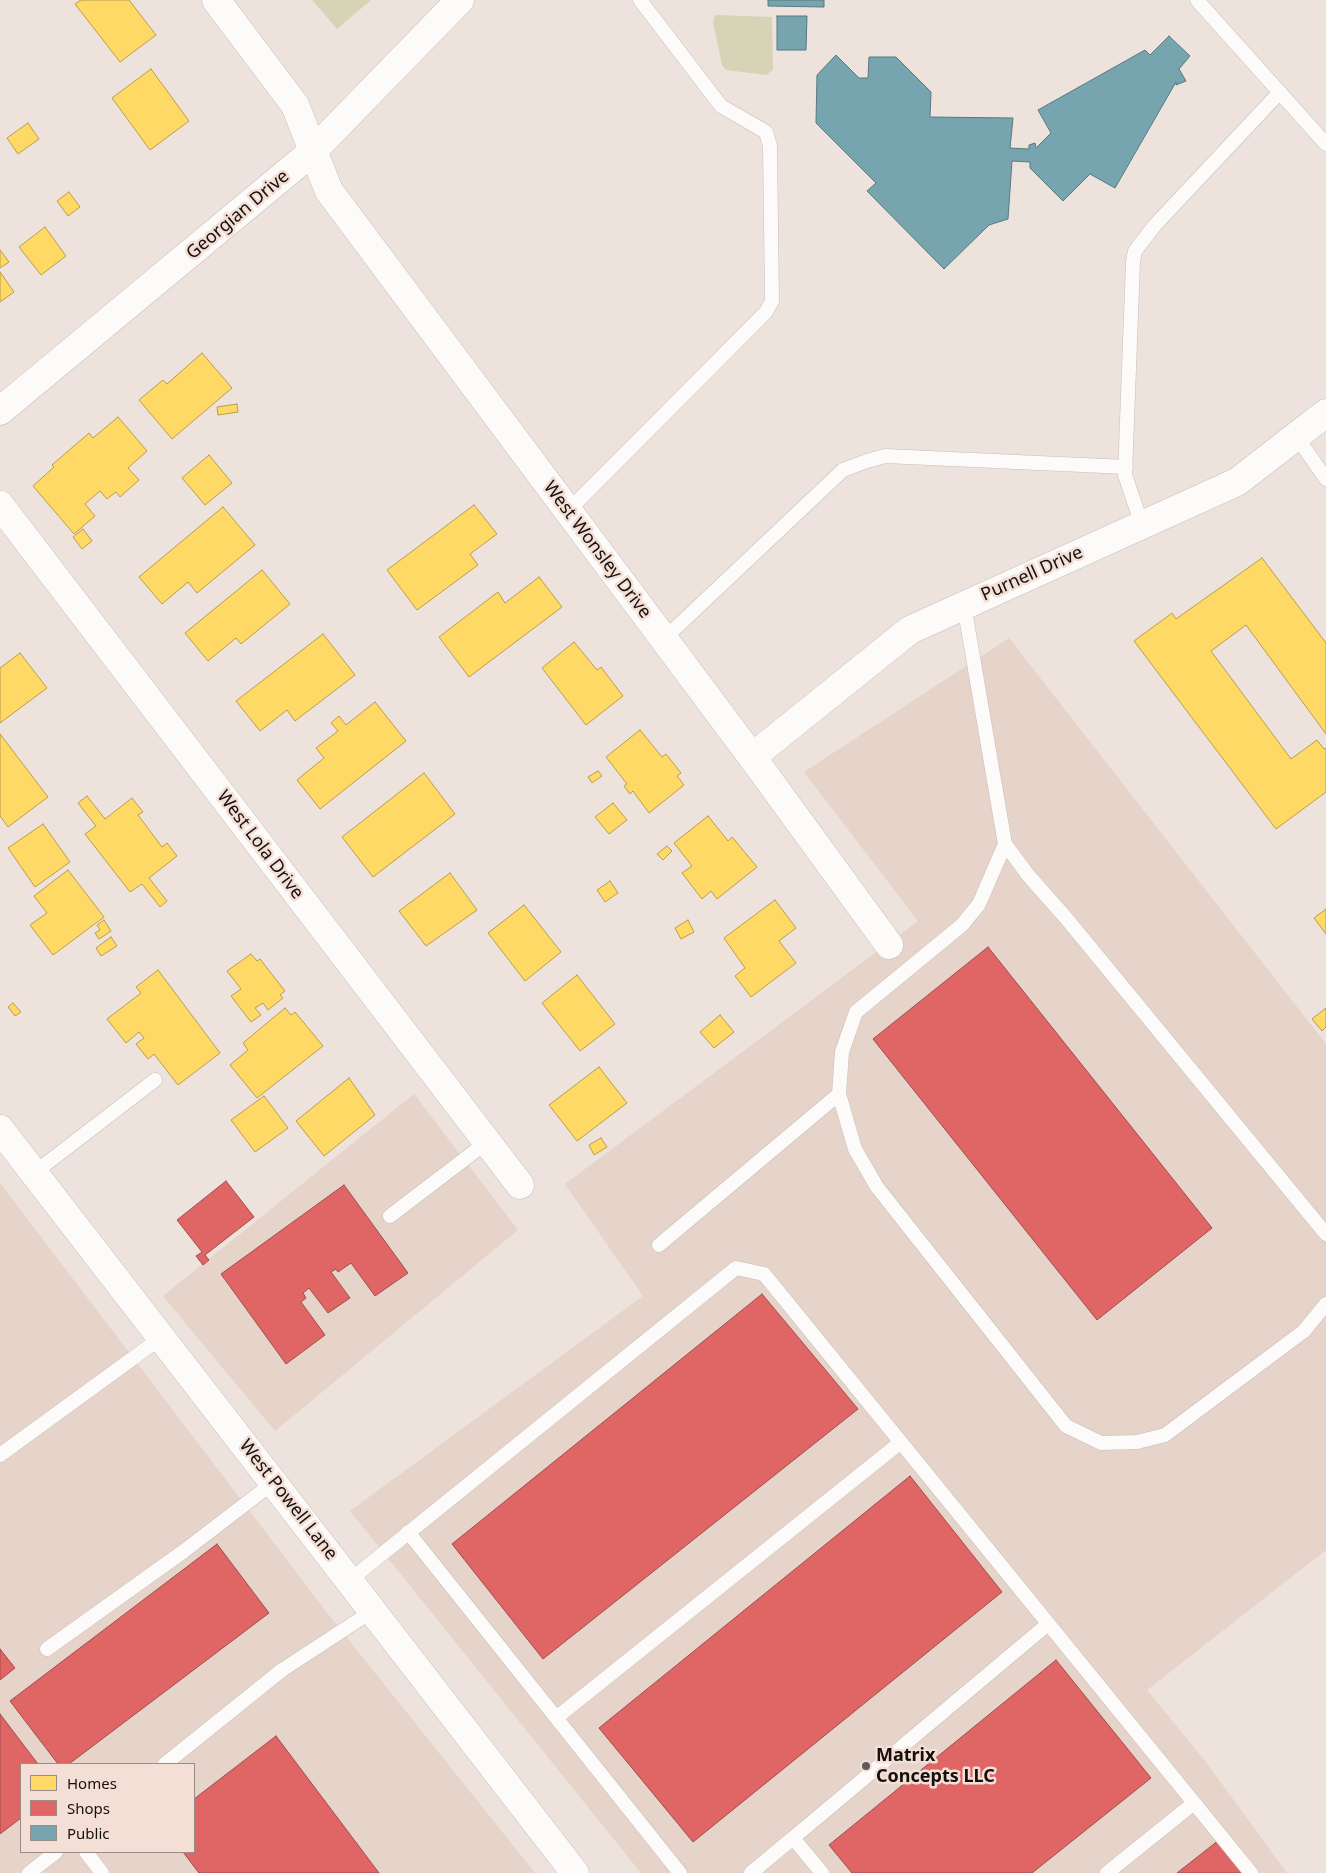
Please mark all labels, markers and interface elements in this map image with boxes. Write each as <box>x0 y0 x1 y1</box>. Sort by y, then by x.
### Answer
street label: Georgian Drive <box>182 166 294 264</box>
street label: West Wonsley Drive <box>538 477 656 623</box>
street label: Purnell Drive <box>978 542 1086 606</box>
street label: West Lola Drive <box>212 786 308 904</box>
street label: West Powell Lane <box>234 1436 342 1564</box>
place label: Matrix Concepts LLC <box>876 1745 995 1788</box>
marker: Matrix Concepts LLC <box>860 1760 872 1772</box>
legend <box>20 1763 195 1853</box>
text: Homes <box>67 1773 117 1793</box>
text: Shops <box>67 1798 110 1818</box>
text: Public <box>67 1823 110 1843</box>

